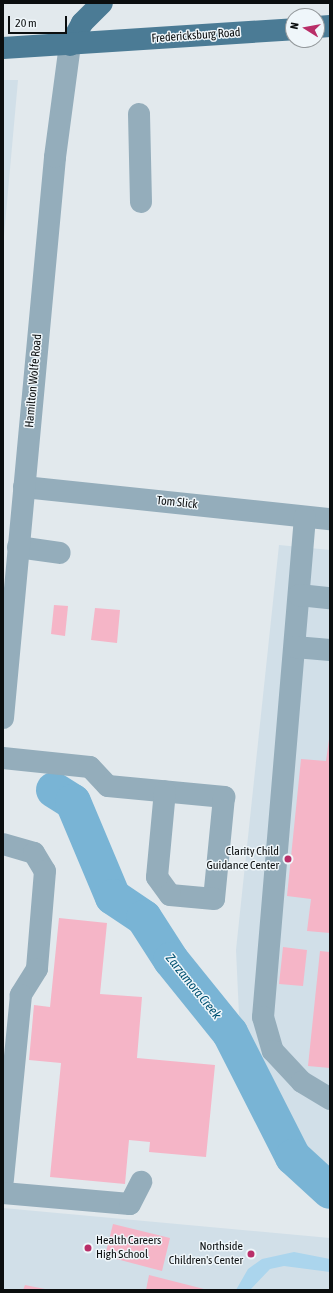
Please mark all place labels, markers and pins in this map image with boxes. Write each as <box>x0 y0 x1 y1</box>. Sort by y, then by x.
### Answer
place label: Clarity Child Guidance Center <box>206 845 279 873</box>
marker: Clarity Child Guidance Center <box>282 853 294 865</box>
place label: Health Careers High School <box>96 1234 161 1262</box>
place label: Northside Children's Center <box>169 1240 243 1268</box>
marker: Health Careers High School <box>83 1243 93 1253</box>
marker: Northside Children's Center <box>246 1249 256 1259</box>

